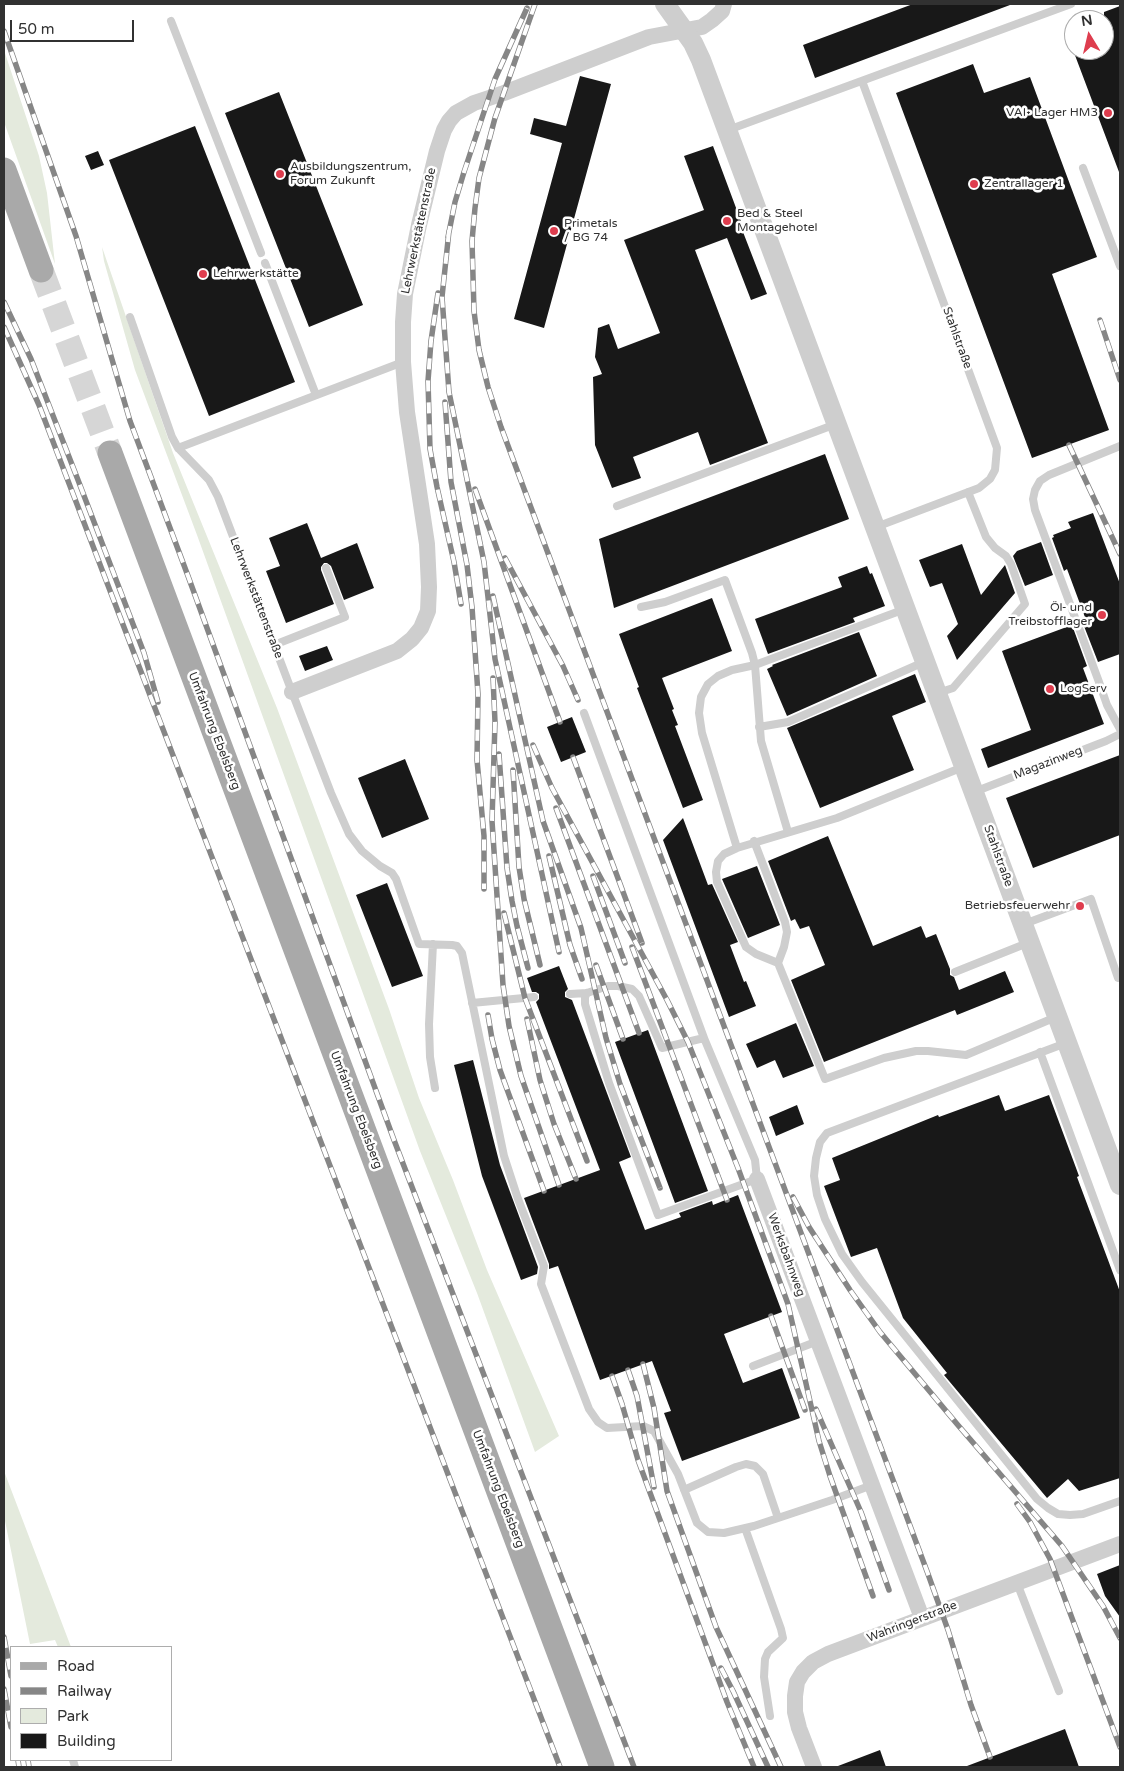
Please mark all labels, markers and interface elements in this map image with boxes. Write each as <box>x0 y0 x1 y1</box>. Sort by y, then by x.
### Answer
scale bar <box>12 10 136 42</box>
north arrow <box>1064 10 1114 60</box>
text: N <box>1080 11 1094 30</box>
text: 50 m <box>18 20 55 38</box>
place label: VAI- Lager HM3 <box>1006 106 1098 120</box>
marker: VAI- Lager HM3 <box>1102 107 1114 119</box>
place label: Ausbildungszentrum, Forum Zukunft <box>290 160 411 188</box>
street label: Lehrwerkstättenstraße <box>399 167 439 295</box>
marker: Ausbildungszentrum, Forum Zukunft <box>274 168 286 180</box>
place label: Zentrallager 1 <box>984 177 1064 191</box>
marker: Zentrallager 1 <box>968 178 980 190</box>
place label: Bed & Steel Montagehotel <box>737 207 817 235</box>
marker: Bed & Steel Montagehotel <box>721 215 733 227</box>
place label: Primetals / BG 74 <box>564 217 617 245</box>
marker: Primetals / BG 74 <box>548 225 560 237</box>
place label: Lehrwerkstätte <box>213 267 299 281</box>
marker: Lehrwerkstätte <box>197 268 209 280</box>
street label: Stahlstraße <box>939 305 975 371</box>
street label: Lehrwerkstättenstraße <box>226 535 286 661</box>
place label: Öl- und Treibstofflager <box>1008 601 1092 629</box>
marker: Öl- und Treibstofflager <box>1096 609 1108 621</box>
street label: Umfahrung Ebelsberg <box>185 670 243 792</box>
place label: LogServ <box>1060 682 1107 696</box>
marker: LogServ <box>1044 683 1056 695</box>
street label: Magazinweg <box>1012 743 1084 783</box>
street label: Stahlstraße <box>980 823 1016 889</box>
place label: Betriebsfeuerwehr <box>965 899 1070 913</box>
marker: Betriebsfeuerwehr <box>1074 900 1086 912</box>
street label: Umfahrung Ebelsberg <box>327 1049 385 1171</box>
street label: Werksbahnweg <box>764 1211 808 1299</box>
street label: Umfahrung Ebelsberg <box>469 1428 527 1550</box>
street label: Wahringerstraße <box>865 1598 959 1646</box>
legend <box>10 1646 172 1761</box>
text: Road <box>57 1657 95 1675</box>
text: Railway <box>57 1682 112 1700</box>
text: Park <box>57 1707 89 1725</box>
text: Building <box>57 1732 116 1750</box>

